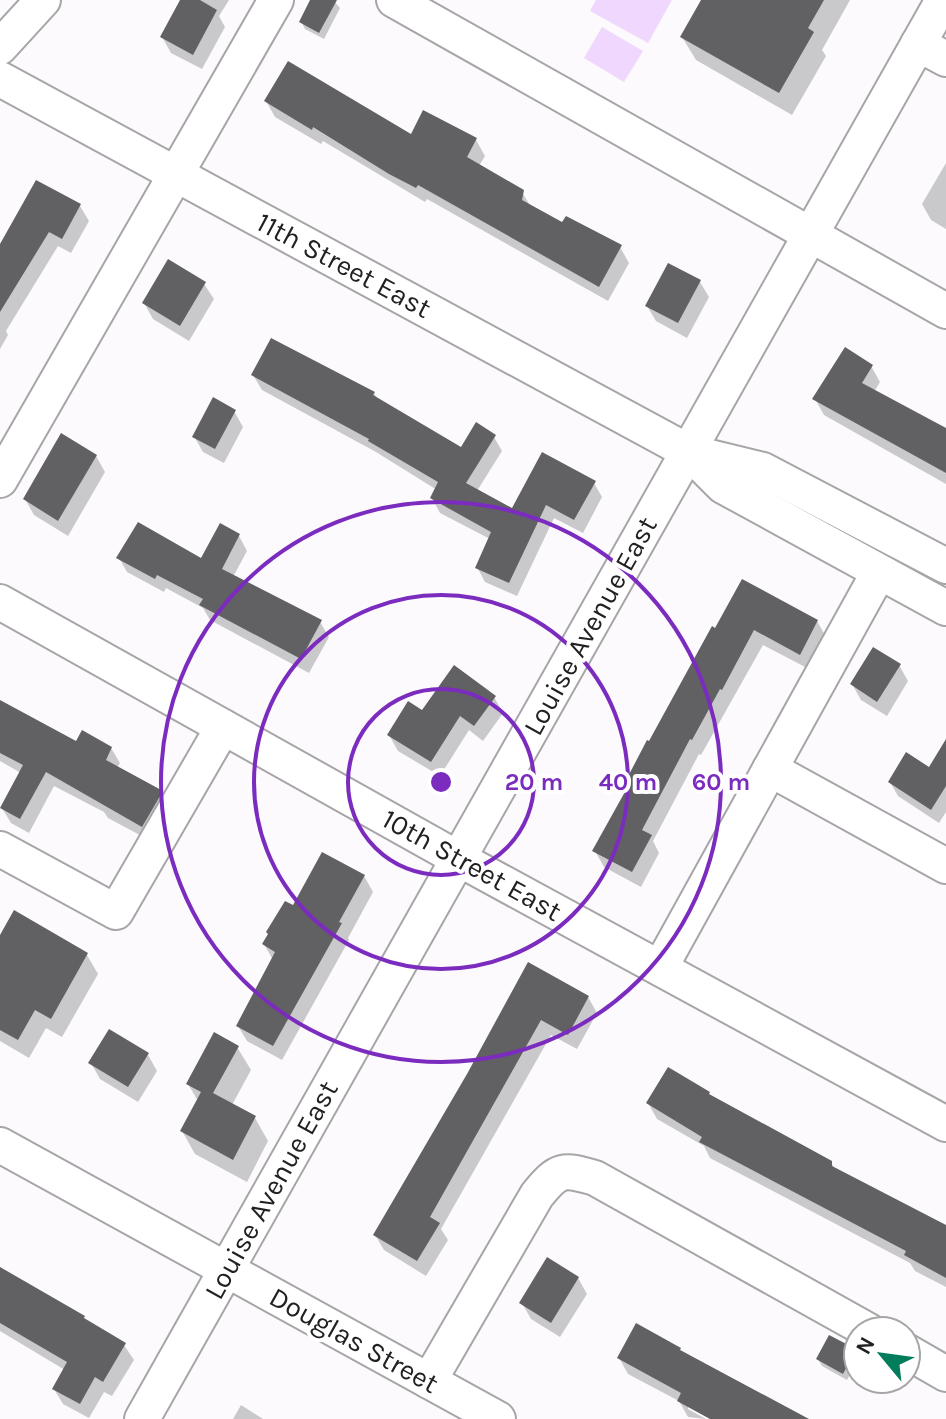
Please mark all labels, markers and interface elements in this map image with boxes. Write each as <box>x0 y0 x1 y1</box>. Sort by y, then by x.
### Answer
street label: 11th Street East <box>251 205 437 325</box>
street label: Louise Avenue East <box>516 511 664 741</box>
centre of rings <box>427 768 455 796</box>
text: 20 m <box>505 768 563 796</box>
text: 40 m <box>599 768 657 796</box>
text: 60 m <box>692 768 750 796</box>
street label: 10th Street East <box>377 802 567 928</box>
street label: Louise Avenue East <box>197 1075 345 1305</box>
street label: Douglas Street <box>264 1280 444 1400</box>
north arrow <box>842 1315 922 1395</box>
text: N <box>850 1333 881 1359</box>

